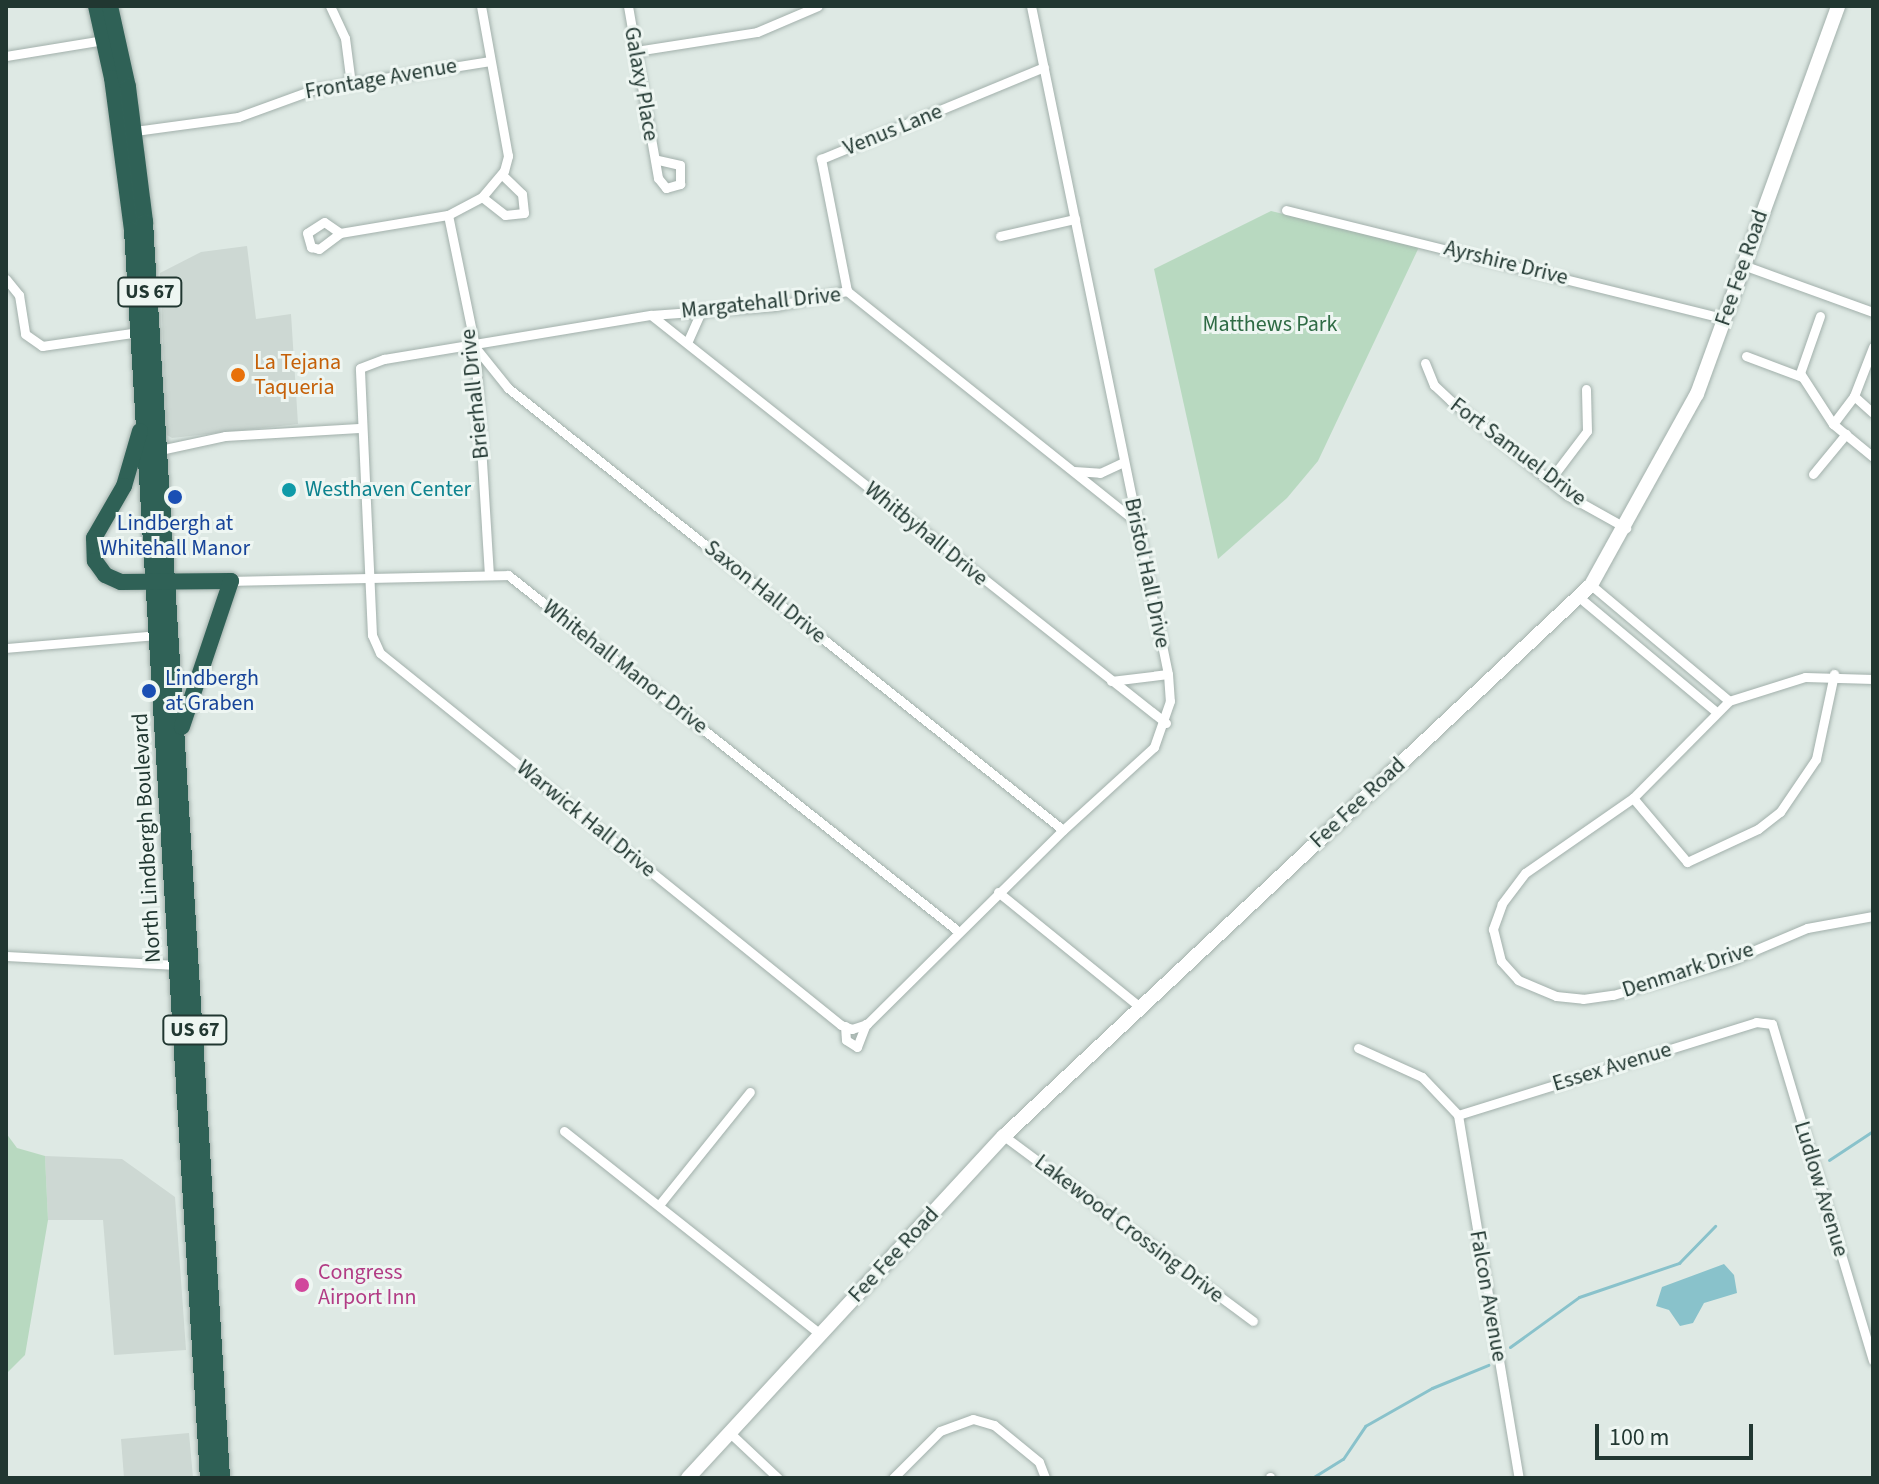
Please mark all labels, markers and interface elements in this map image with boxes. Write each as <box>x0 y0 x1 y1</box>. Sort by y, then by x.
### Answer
street label: Galaxy Place <box>618 25 664 143</box>
street label: Frontage Avenue <box>303 53 459 105</box>
street label: Venus Lane <box>840 98 946 162</box>
street label: Fee Fee Road <box>1710 207 1774 329</box>
street label: Ayrshire Drive <box>1441 235 1571 291</box>
road number: US 67 <box>116 276 184 308</box>
street label: Margatehall Drive <box>680 281 842 325</box>
park label: Matthews Park <box>1203 312 1337 338</box>
street label: Brierhall Drive <box>455 328 495 460</box>
place label: La Tejana Taqueria <box>254 349 341 400</box>
marker: La Tejana Taqueria <box>229 366 247 384</box>
street label: Fort Samuel Drive <box>1445 392 1591 512</box>
street label: Whitbyhall Drive <box>859 476 993 592</box>
place label: Westhaven Center <box>305 477 471 503</box>
marker: Westhaven Center <box>280 481 298 499</box>
marker: Lindbergh at Whitehall Manor <box>166 488 184 506</box>
street label: Bristol Hall Drive <box>1118 496 1176 650</box>
place label: Lindbergh at Whitehall Manor <box>100 510 250 562</box>
street label: Saxon Hall Drive <box>699 535 831 649</box>
street label: Whitehall Manor Drive <box>537 594 713 740</box>
place label: Lindbergh at Graben <box>165 665 259 716</box>
marker: Lindbergh at Graben <box>140 682 158 700</box>
street label: North Lindbergh Boulevard <box>127 713 167 963</box>
street label: Fee Fee Road <box>1305 752 1411 854</box>
street label: Warwick Hall Drive <box>511 755 661 883</box>
street label: Denmark Drive <box>1619 936 1757 1004</box>
road number: US 67 <box>161 1014 229 1046</box>
street label: Essex Avenue <box>1549 1036 1675 1098</box>
street label: Ludlow Avenue <box>1788 1118 1854 1260</box>
street label: Lakewood Crossing Drive <box>1029 1149 1229 1309</box>
street label: Fee Fee Road <box>843 1202 945 1308</box>
street label: Falcon Avenue <box>1463 1228 1513 1364</box>
place label: Congress Airport Inn <box>318 1259 416 1310</box>
marker: Congress Airport Inn <box>293 1276 311 1294</box>
scale bar <box>1599 1408 1757 1458</box>
text: 100 m <box>1609 1420 1669 1455</box>

